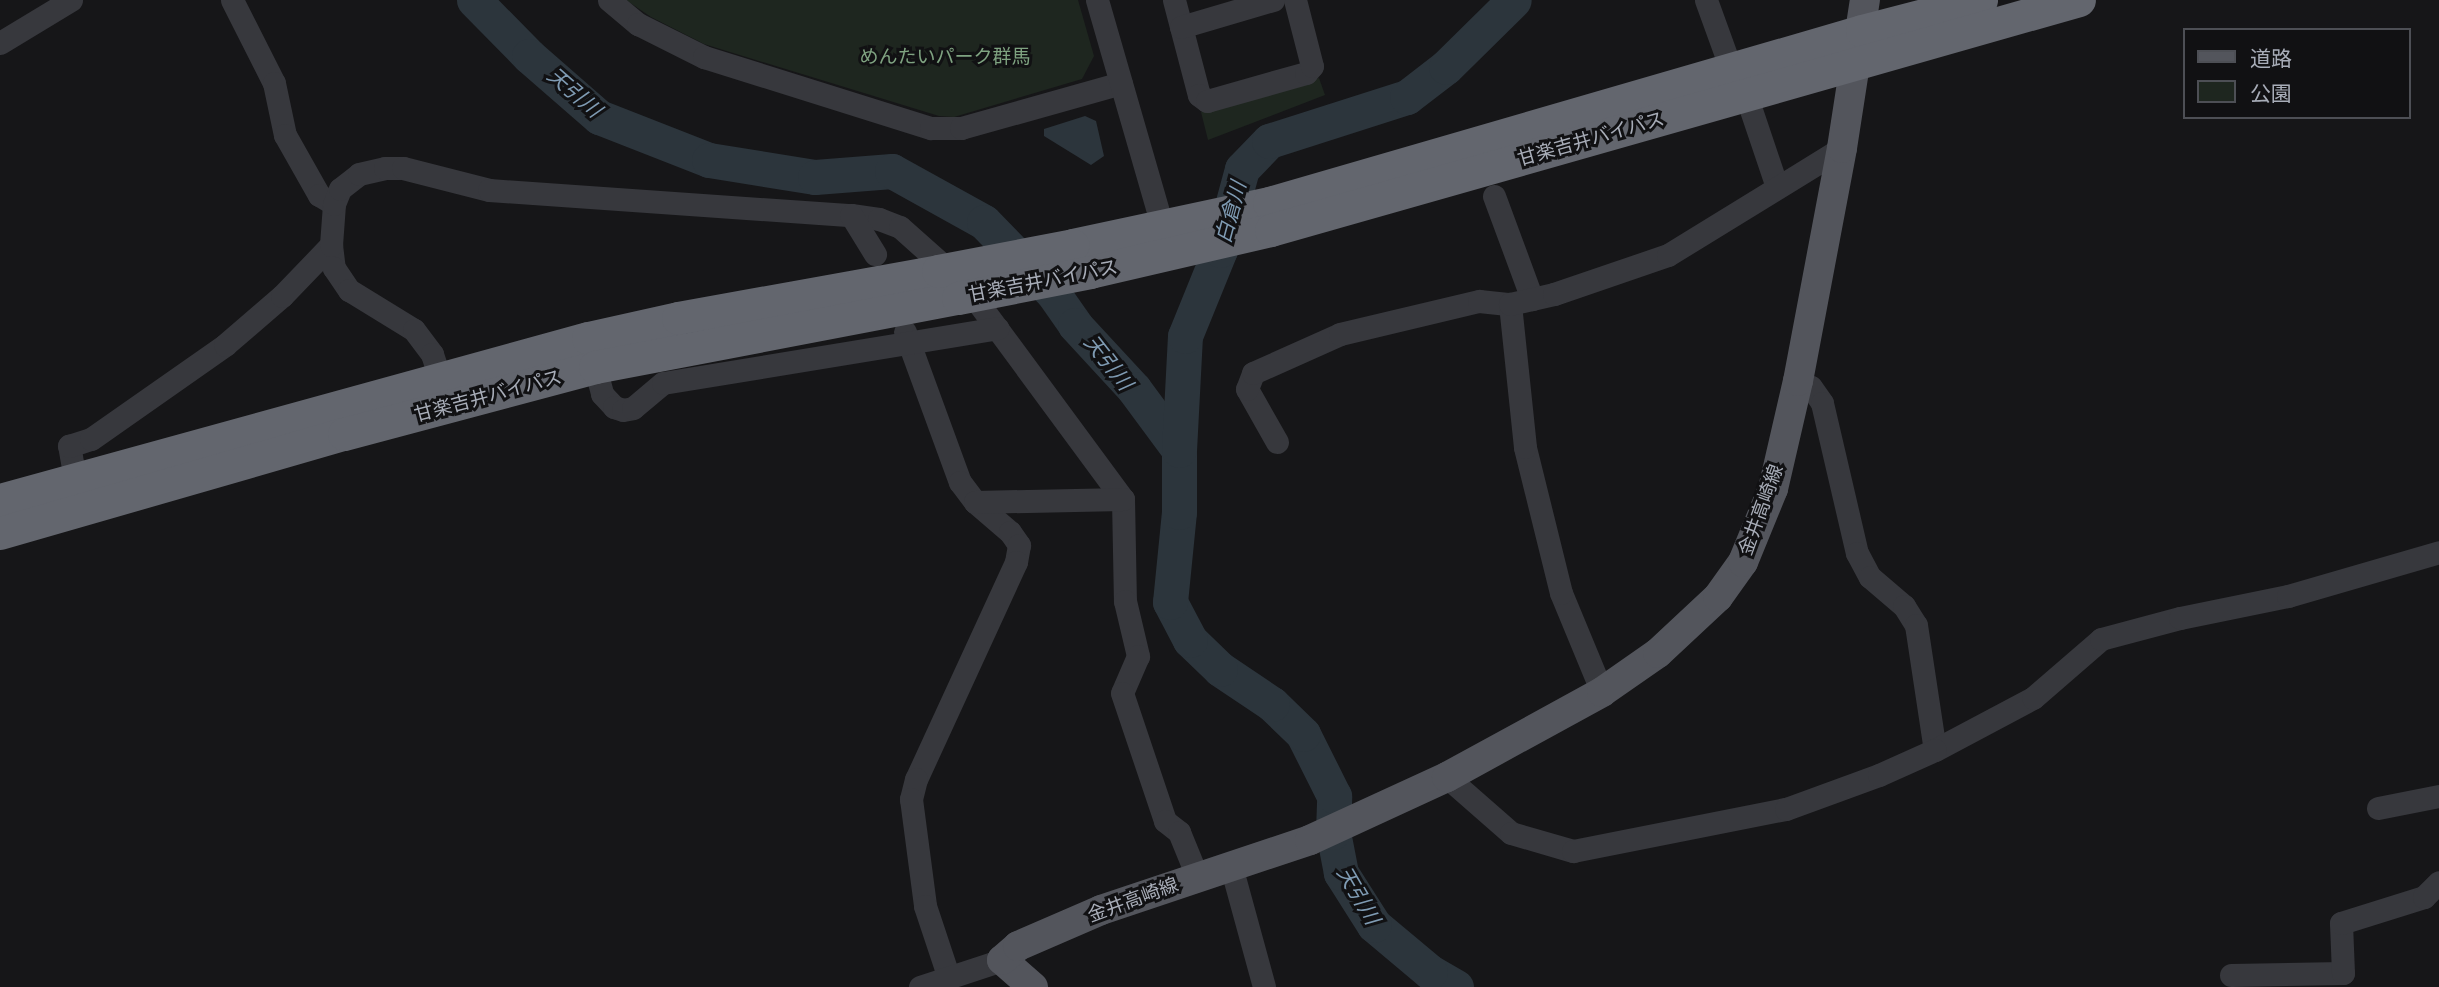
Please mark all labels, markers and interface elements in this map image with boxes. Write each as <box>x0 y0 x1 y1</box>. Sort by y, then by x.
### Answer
legend <box>2184 28 2411 119</box>
text: 道路 <box>2250 45 2292 71</box>
park label: めんたいパーク群馬 <box>860 46 1030 68</box>
water label: 天引川 <box>543 62 607 122</box>
text: 公園 <box>2250 80 2292 106</box>
street label: 甘楽吉井バイパス <box>1515 107 1667 171</box>
water label: 白倉川 <box>1210 178 1250 246</box>
street label: 甘楽吉井バイパス <box>966 255 1120 307</box>
water label: 天引川 <box>1080 329 1138 395</box>
street label: 甘楽吉井バイパス <box>412 365 564 427</box>
street label: 金井高崎線 <box>1734 461 1788 559</box>
water label: 天引川 <box>1332 861 1386 929</box>
street label: 金井高崎線 <box>1084 873 1182 927</box>

